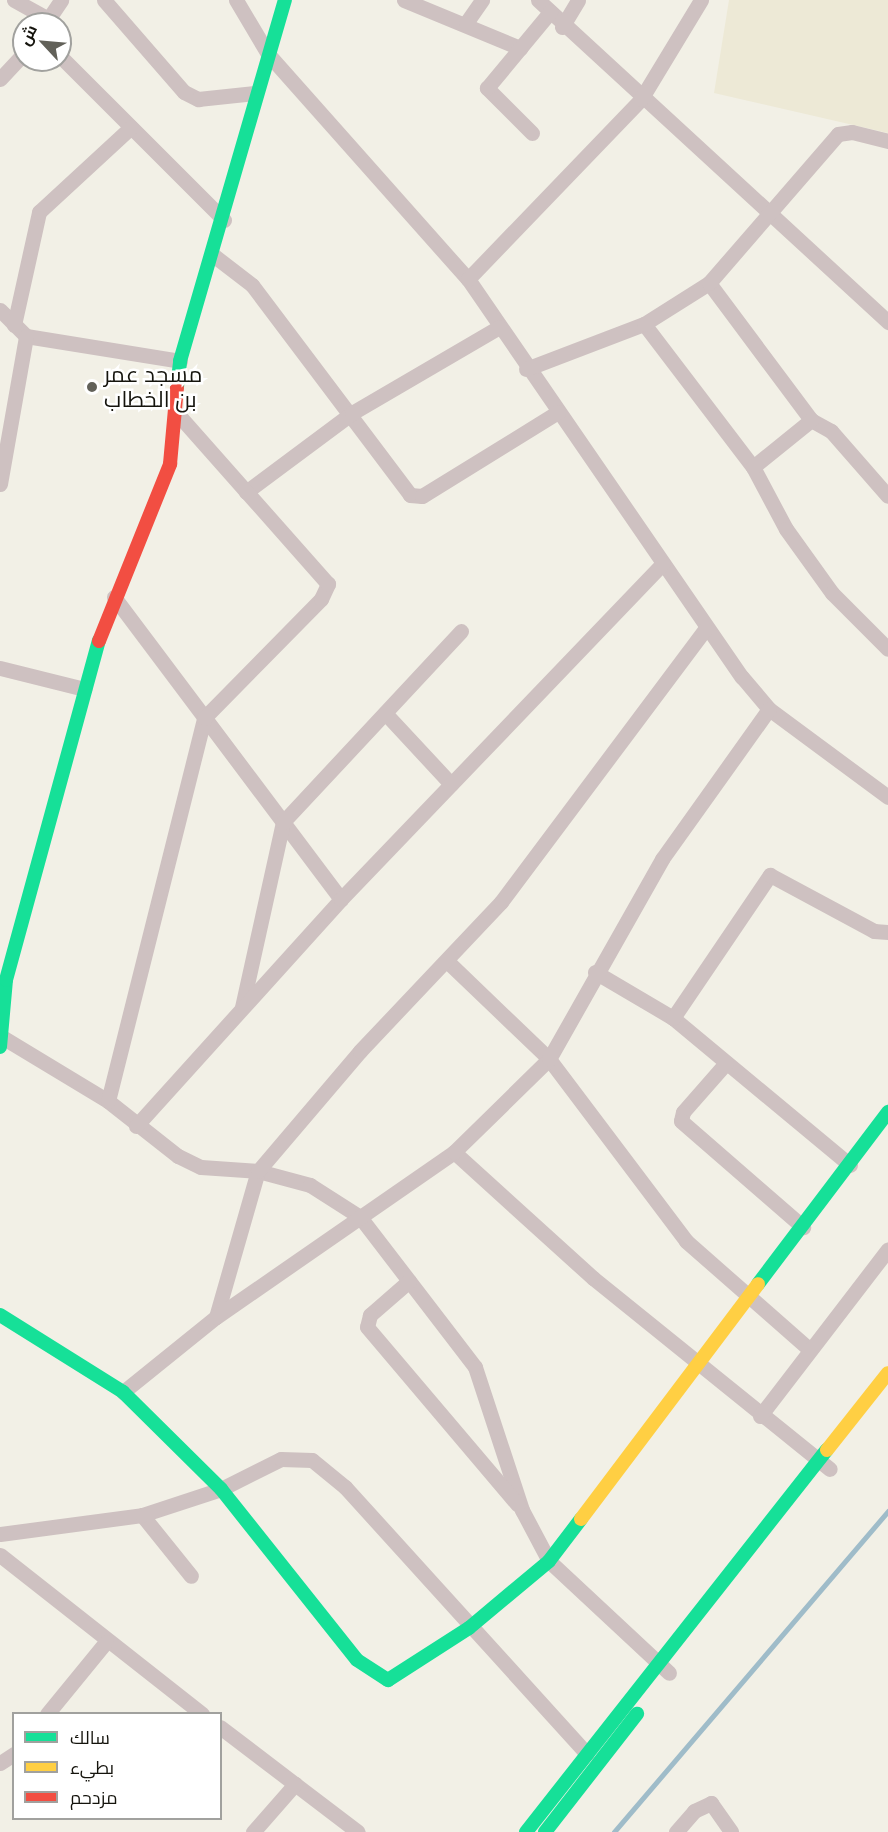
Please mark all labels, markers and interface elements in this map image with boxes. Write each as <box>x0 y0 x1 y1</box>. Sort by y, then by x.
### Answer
north arrow <box>12 12 72 72</box>
text: ش <box>14 21 41 49</box>
place label: مسجد عمر بن الخطاب <box>104 361 202 412</box>
marker: مسجد عمر بن الخطاب <box>85 380 99 394</box>
legend <box>12 1712 222 1820</box>
text: سالك <box>70 1726 110 1749</box>
text: بطيء <box>70 1756 114 1779</box>
text: مزدحم <box>70 1786 118 1809</box>

